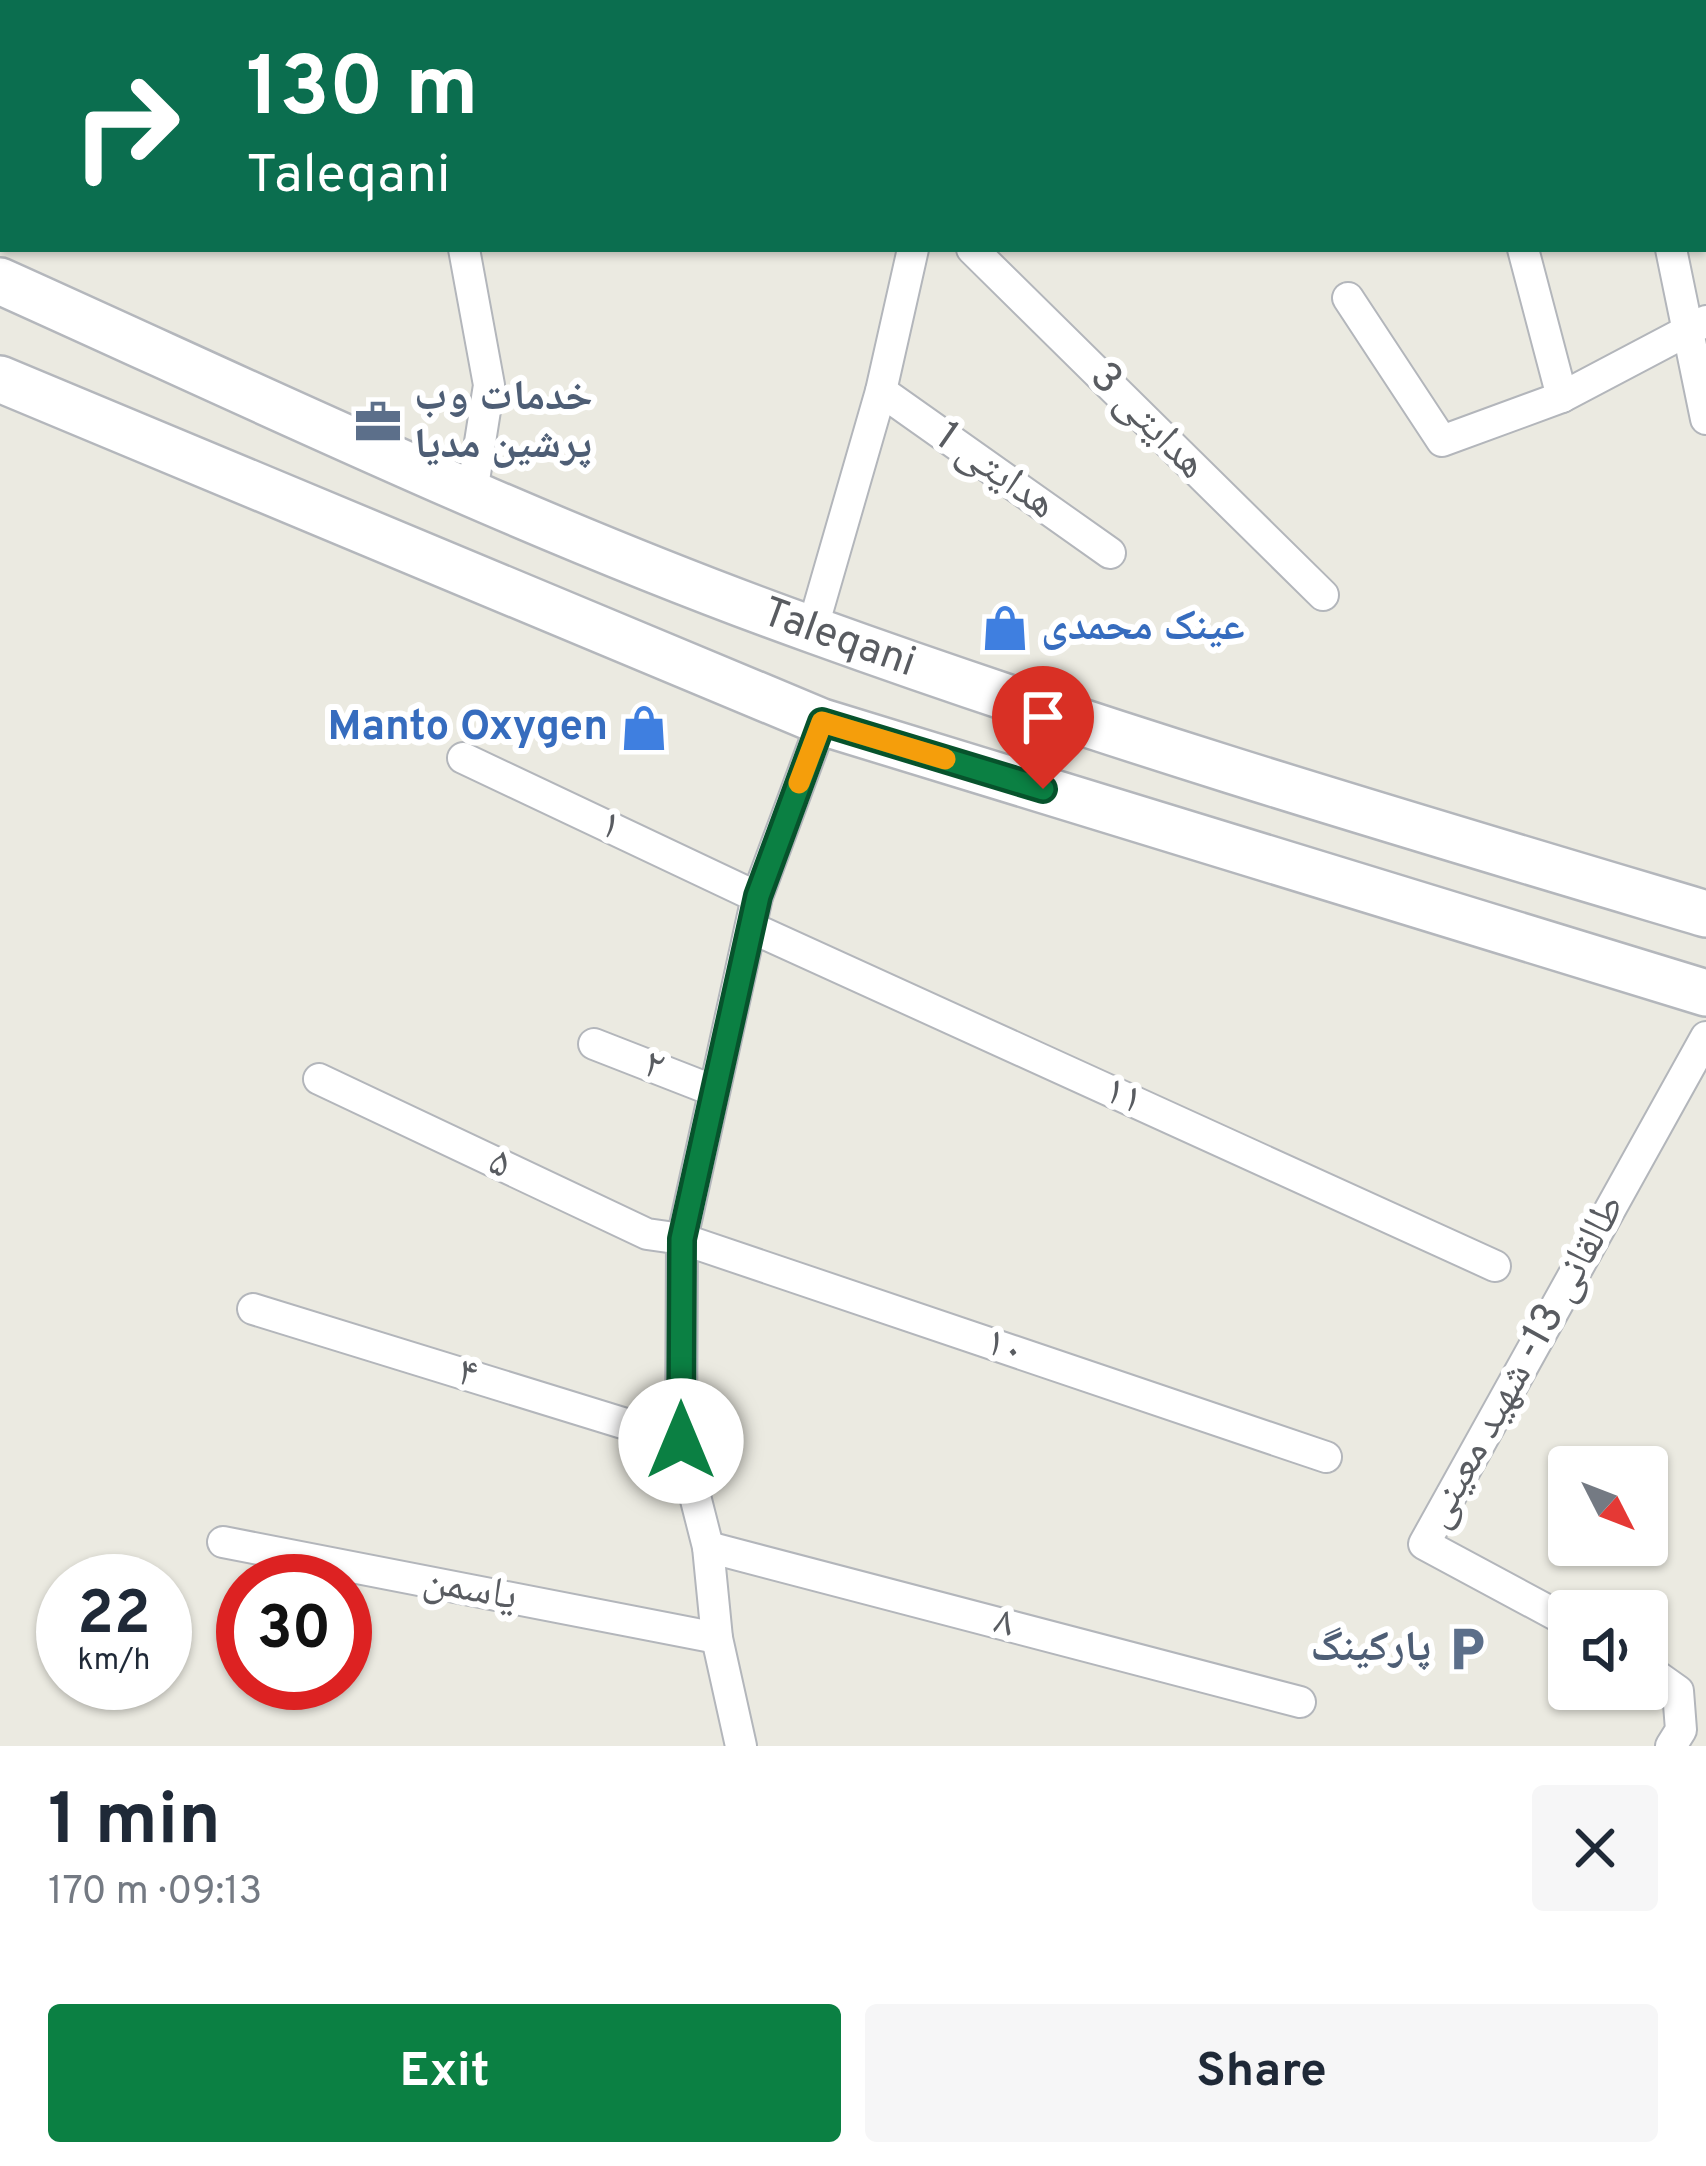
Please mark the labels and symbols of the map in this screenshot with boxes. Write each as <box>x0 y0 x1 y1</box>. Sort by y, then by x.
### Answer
street label: هدایتی 3 <box>1077 352 1217 492</box>
place label: خدمات وب پرشین مدیا <box>414 372 593 473</box>
office icon: خدمات وب پرشین مدیا <box>353 397 403 447</box>
street label: هدایتی 1 <box>924 412 1066 532</box>
street label: Taleqani <box>754 587 922 691</box>
place label: عینک محمدی <box>1041 602 1245 655</box>
shop icon: عینک محمدی <box>980 603 1030 653</box>
pin <box>992 666 1094 789</box>
place label: Manto Oxygen <box>327 702 608 755</box>
shop icon: Manto Oxygen <box>619 703 669 753</box>
street label: ۱ <box>590 799 630 855</box>
street label: ۲ <box>635 1039 671 1095</box>
street label: ۱۱ <box>1095 1065 1151 1129</box>
street label: ۵ <box>479 1137 519 1193</box>
street label: طالقانی 13- شهید معینی <box>1411 1186 1639 1538</box>
street label: ۱۰ <box>978 1317 1030 1379</box>
street label: ۴ <box>450 1347 484 1403</box>
position arrow <box>618 1378 744 1504</box>
north arrow <box>1548 1446 1668 1566</box>
speed limit sign: 30 <box>216 1554 372 1710</box>
street label: یاسمن <box>419 1555 521 1625</box>
street label: ۸ <box>988 1596 1020 1652</box>
place label: پارکینگ <box>1310 1623 1431 1676</box>
parking icon: پارکینگ <box>1442 1624 1492 1674</box>

